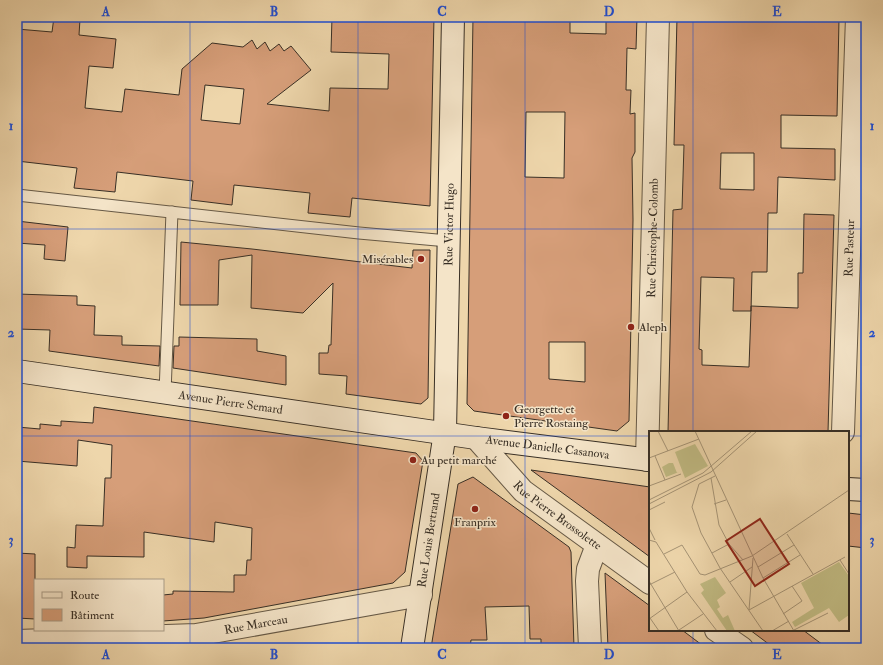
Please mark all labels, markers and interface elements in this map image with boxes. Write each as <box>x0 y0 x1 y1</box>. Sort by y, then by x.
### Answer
text: A <box>101 4 111 20</box>
text: B <box>270 4 278 20</box>
text: C <box>437 4 447 20</box>
text: D <box>604 4 615 20</box>
text: E <box>772 4 782 20</box>
text: 1 <box>9 118 14 134</box>
text: 1 <box>870 118 875 134</box>
street label: Rue Christophe-Colomb <box>644 178 662 298</box>
street label: Rue Victor Hugo <box>441 183 458 266</box>
street label: Rue Pasteur <box>841 219 858 277</box>
place label: Misérables <box>362 252 413 267</box>
marker: Misérables <box>416 254 426 264</box>
place label: Aleph <box>638 320 668 335</box>
marker: Aleph <box>626 322 636 332</box>
text: 2 <box>8 325 15 341</box>
text: 2 <box>869 325 876 341</box>
street label: Avenue Pierre Semard <box>177 388 284 418</box>
place label: Georgette et Pierre Rostaing <box>514 402 589 431</box>
marker: Georgette et Pierre Rostaing <box>501 411 511 421</box>
inset map <box>649 431 849 631</box>
street label: Avenue Danielle Casanova <box>484 432 611 463</box>
place label: Au petit marché <box>420 453 498 468</box>
marker: Au petit marché <box>408 455 418 465</box>
street label: Rue Pierre Brossolette <box>510 478 604 554</box>
street label: Rue Louis Bertrand <box>414 492 444 589</box>
marker: Franprix <box>470 504 480 514</box>
place label: Franprix <box>454 515 497 530</box>
text: 3 <box>9 532 14 548</box>
text: 3 <box>870 532 875 548</box>
legend <box>34 579 164 631</box>
text: Route <box>70 588 99 603</box>
text: Bâtiment <box>70 608 114 623</box>
street label: Rue Marceau <box>223 612 289 638</box>
text: A <box>101 647 111 663</box>
text: B <box>270 647 278 663</box>
text: C <box>437 647 447 663</box>
text: D <box>604 647 615 663</box>
text: E <box>772 647 782 663</box>

